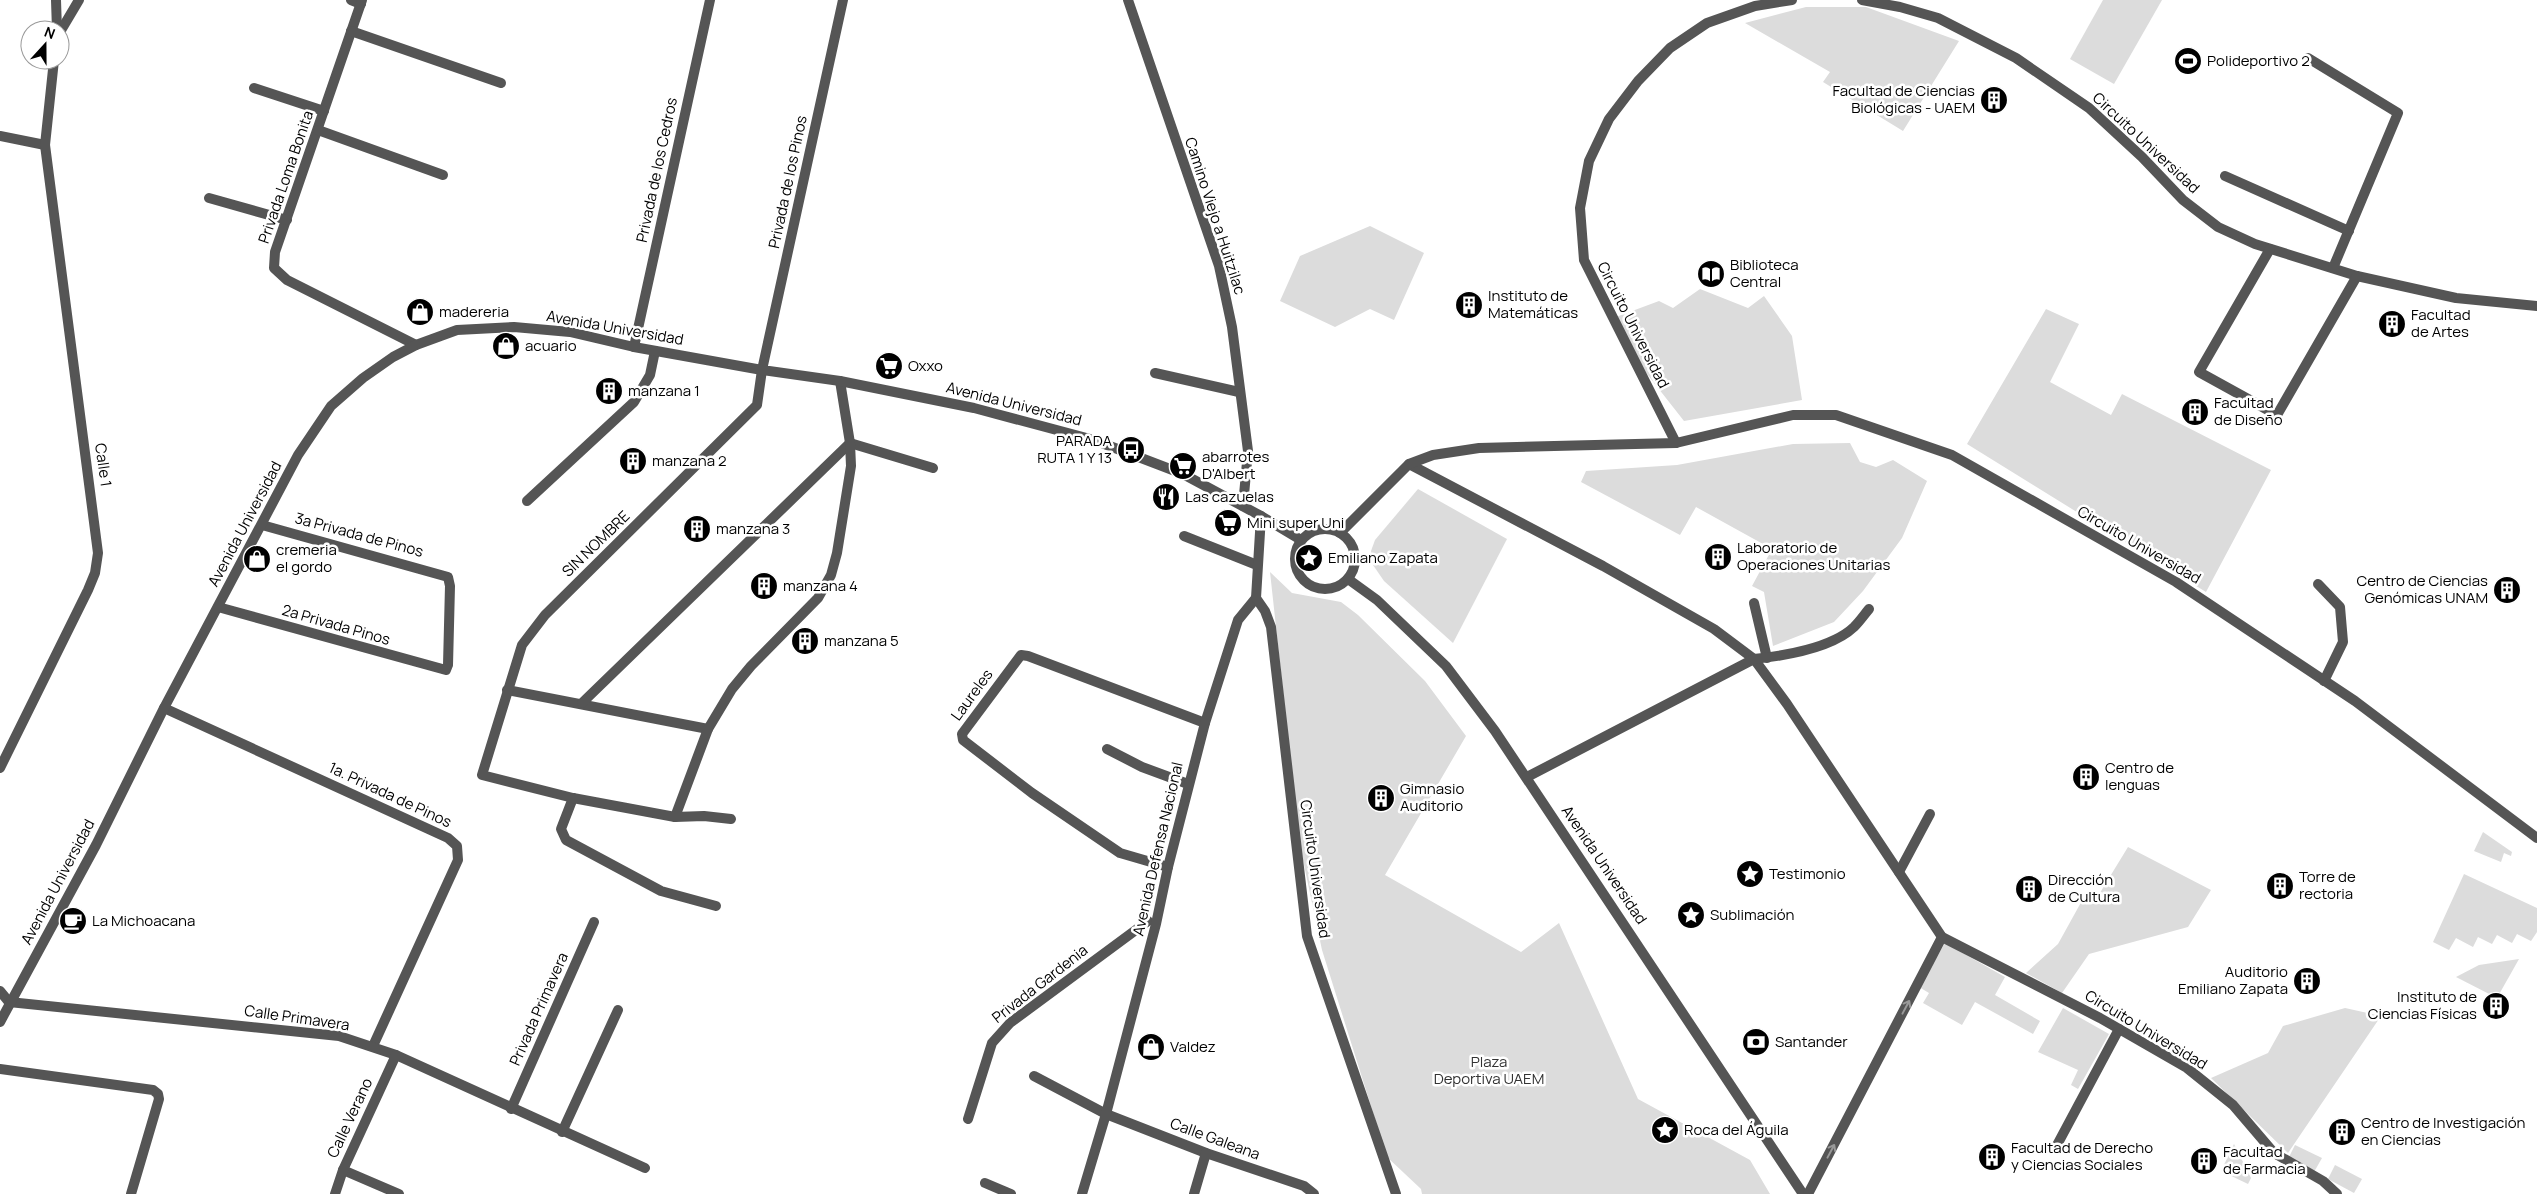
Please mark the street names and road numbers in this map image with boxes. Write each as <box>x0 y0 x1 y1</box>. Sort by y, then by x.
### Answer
street label: Circuito Universidad <box>2088 87 2204 198</box>
street label: Privada de los Cedros <box>631 95 682 244</box>
street label: Privada Loma Bonita <box>253 108 318 246</box>
street label: Privada de los Pinos <box>763 113 812 250</box>
street label: Camino Viejo a Huitzilac <box>1180 134 1251 297</box>
street label: Circuito Universidad <box>1592 258 1674 392</box>
street label: Avenida Universidad <box>545 305 685 350</box>
street label: Avenida Universidad <box>944 377 1084 431</box>
street label: Calle 1 <box>90 442 117 488</box>
street label: Avenida Universidad <box>203 457 286 590</box>
street label: Circuito Universidad <box>2074 501 2205 589</box>
street label: SIN NOMBRE <box>557 506 634 581</box>
street label: 3a Privada de Pinos <box>293 507 426 562</box>
street label: 2a Privada Pinos <box>280 599 393 650</box>
street label: Laureles <box>946 665 998 725</box>
street label: 1a. Privada de Pinos <box>325 757 455 832</box>
street label: Avenida Defensa Nacional <box>1127 760 1188 938</box>
street label: Circuito Universidad <box>1295 798 1336 939</box>
street label: Avenida Universidad <box>1557 801 1652 928</box>
street label: Avenida Universidad <box>16 815 99 948</box>
street label: Privada Gardenia <box>988 940 1092 1028</box>
street label: Privada Primavera <box>504 949 573 1069</box>
street label: Circuito Universidad <box>2081 985 2211 1074</box>
street label: Calle Primavera <box>243 1000 351 1035</box>
street label: Calle Verano <box>322 1074 377 1161</box>
street label: Calle Galeana <box>1167 1113 1263 1165</box>

